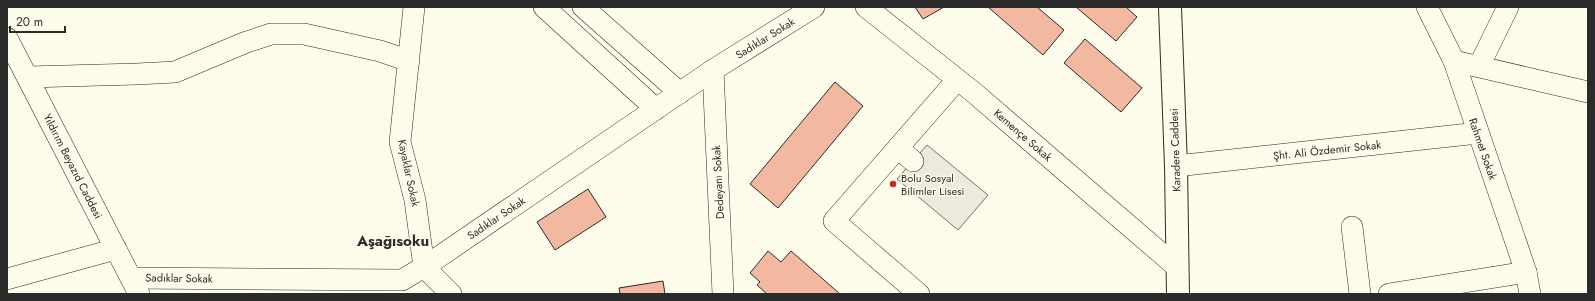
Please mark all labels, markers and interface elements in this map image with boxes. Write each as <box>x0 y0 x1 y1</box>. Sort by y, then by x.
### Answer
scale bar <box>10 8 65 34</box>
text: 20 m <box>16 13 43 31</box>
street label: Sadıklar Sokak <box>732 13 798 63</box>
street label: Kemençe Sokak <box>990 105 1056 165</box>
street label: Karadere Caddesi <box>1166 108 1184 192</box>
street label: Yıldırım Beyazıd Caddesi <box>40 111 107 221</box>
street label: Rahmet Sokak <box>1465 116 1501 182</box>
street label: Şht. Ali Özdemir Sokak <box>1272 136 1382 164</box>
street label: Kayaklar Sokak <box>394 138 424 208</box>
street label: Dedeyanı Sokak <box>708 144 728 219</box>
place label: Bolu Sosyal Bilimler Lisesi <box>901 170 965 199</box>
marker: Bolu Sosyal Bilimler Lisesi <box>888 179 898 189</box>
street label: Sadıklar Sokak <box>464 192 528 243</box>
district label: Aşağısoku <box>356 230 429 252</box>
street label: Sadıklar Sokak <box>145 269 213 287</box>

